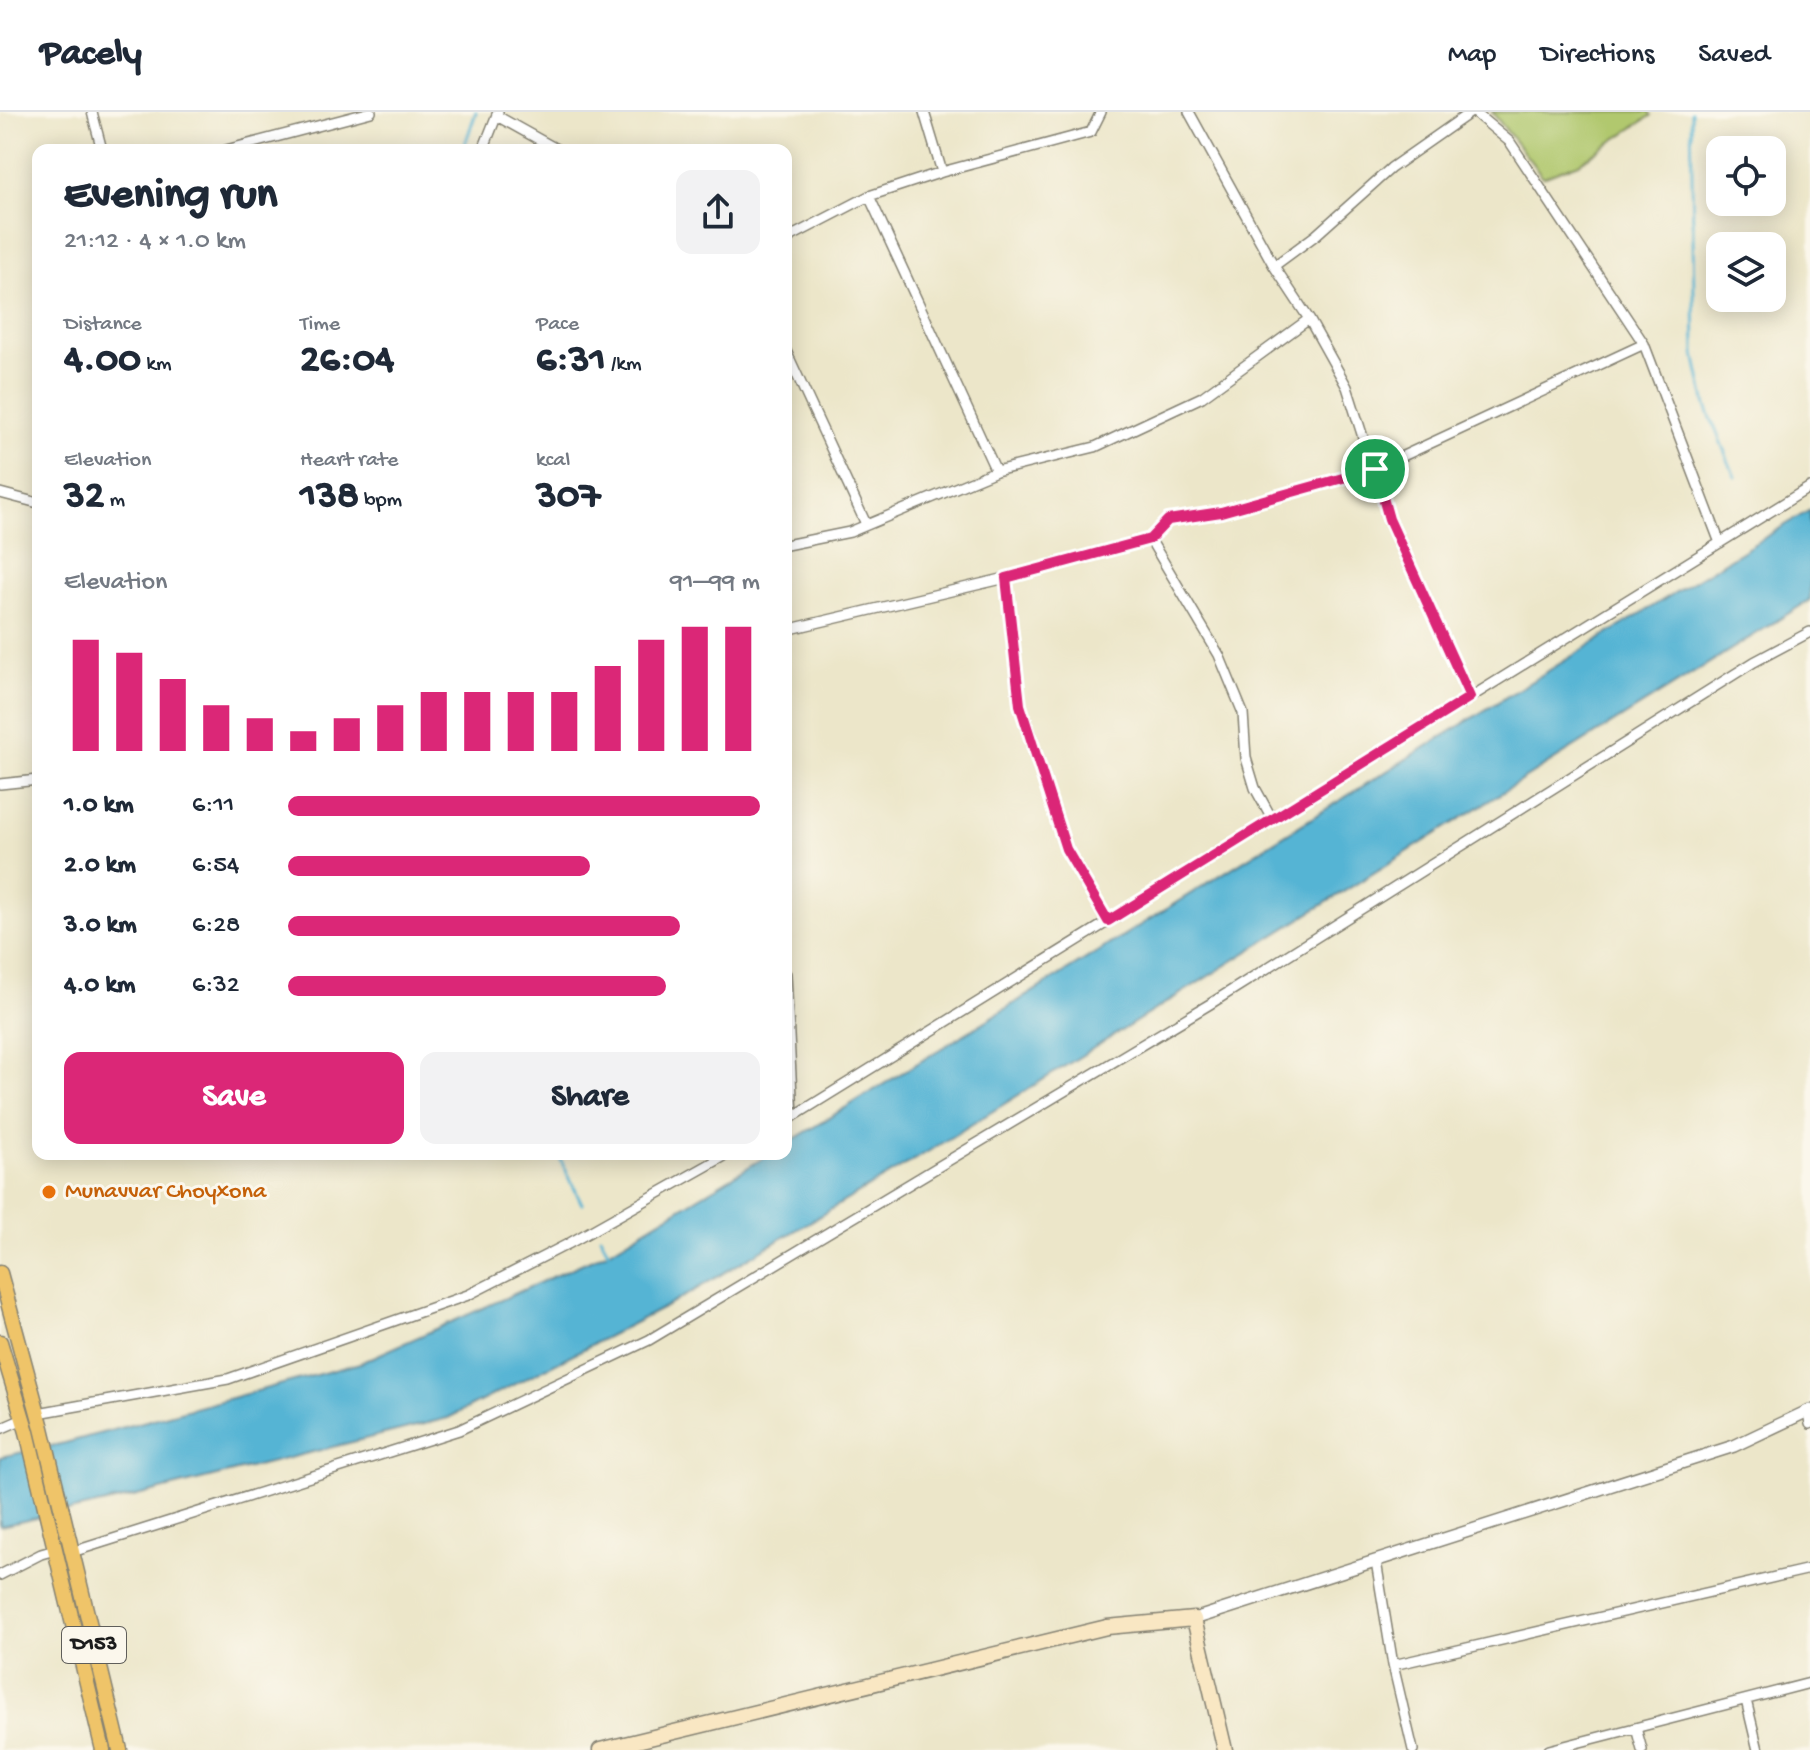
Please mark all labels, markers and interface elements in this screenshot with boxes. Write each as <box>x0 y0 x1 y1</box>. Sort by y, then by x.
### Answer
text: Pacely <box>40 33 142 77</box>
text: Map <box>1448 39 1496 72</box>
text: Directions <box>1540 39 1654 72</box>
text: Saved <box>1698 39 1770 72</box>
map controls <box>1706 136 1786 312</box>
button: locate <box>1706 136 1786 216</box>
button: share <box>676 170 760 254</box>
text: Evening run <box>64 171 277 223</box>
text: 21:12 · 4 × 1.0 km <box>64 227 246 258</box>
button: layers <box>1706 232 1786 312</box>
text: Distance <box>64 312 142 338</box>
text: Time <box>300 312 340 338</box>
text: Pace <box>536 312 579 338</box>
text: 4.00 <box>64 338 141 385</box>
text: 26:04 <box>300 338 394 385</box>
text: 6:31 <box>536 338 606 385</box>
text: km <box>141 352 172 378</box>
text: /km <box>606 352 642 378</box>
pin <box>1341 435 1409 503</box>
icon: arrive <box>1353 447 1397 491</box>
text: Elevation <box>64 448 151 474</box>
text: Heart rate <box>300 448 398 474</box>
text: kcal <box>536 448 570 474</box>
text: 32 <box>64 474 104 521</box>
text: 138 <box>300 474 359 521</box>
text: 307 <box>536 474 600 521</box>
text: m <box>104 488 125 514</box>
text: bpm <box>359 488 402 514</box>
text: Elevation <box>64 568 167 599</box>
text: 91–99 m <box>670 568 760 599</box>
text: 1.0 km <box>64 791 134 822</box>
text: 6:11 <box>192 791 234 822</box>
text: 2.0 km <box>64 851 136 882</box>
text: 6:54 <box>192 851 239 882</box>
text: 3.0 km <box>64 911 137 942</box>
text: 6:28 <box>192 911 240 942</box>
text: 4.0 km <box>64 971 135 1002</box>
text: 6:32 <box>192 971 240 1002</box>
button: Save <box>64 1052 404 1144</box>
button: Share <box>420 1052 760 1144</box>
place label: Munavvar Choyxona <box>65 1178 267 1207</box>
marker: Munavvar Choyxona <box>40 1183 58 1201</box>
road number: D153 <box>62 1627 126 1663</box>

